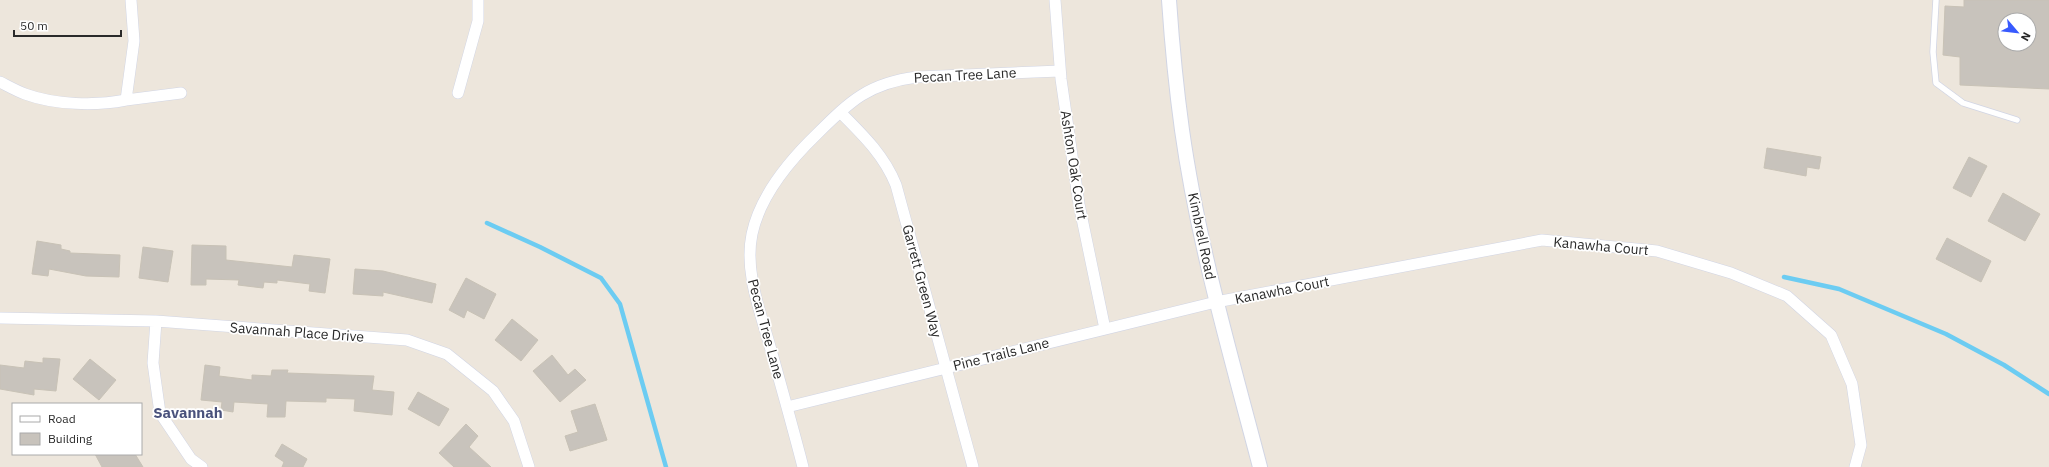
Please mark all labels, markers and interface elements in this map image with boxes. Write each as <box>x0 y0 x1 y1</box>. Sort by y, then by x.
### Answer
scale bar <box>14 12 121 38</box>
north arrow <box>1997 12 2037 52</box>
text: 50 m <box>20 18 48 33</box>
text: N <box>2018 30 2034 44</box>
street label: Pecan Tree Lane <box>913 63 1017 87</box>
street label: Ashton Oak Court <box>1056 109 1092 221</box>
street label: Kimbrell Road <box>1184 191 1220 281</box>
street label: Garrett Green Way <box>898 223 946 339</box>
street label: Kanawha Court <box>1553 233 1649 259</box>
street label: Kanawha Court <box>1233 272 1331 308</box>
street label: Pecan Tree Lane <box>744 277 788 381</box>
street label: Savannah Place Drive <box>229 318 365 346</box>
street label: Pine Trails Lane <box>951 333 1051 375</box>
legend <box>12 403 142 455</box>
district label: Savannah <box>153 403 223 422</box>
text: Road <box>48 411 76 426</box>
text: Building <box>48 431 93 446</box>

